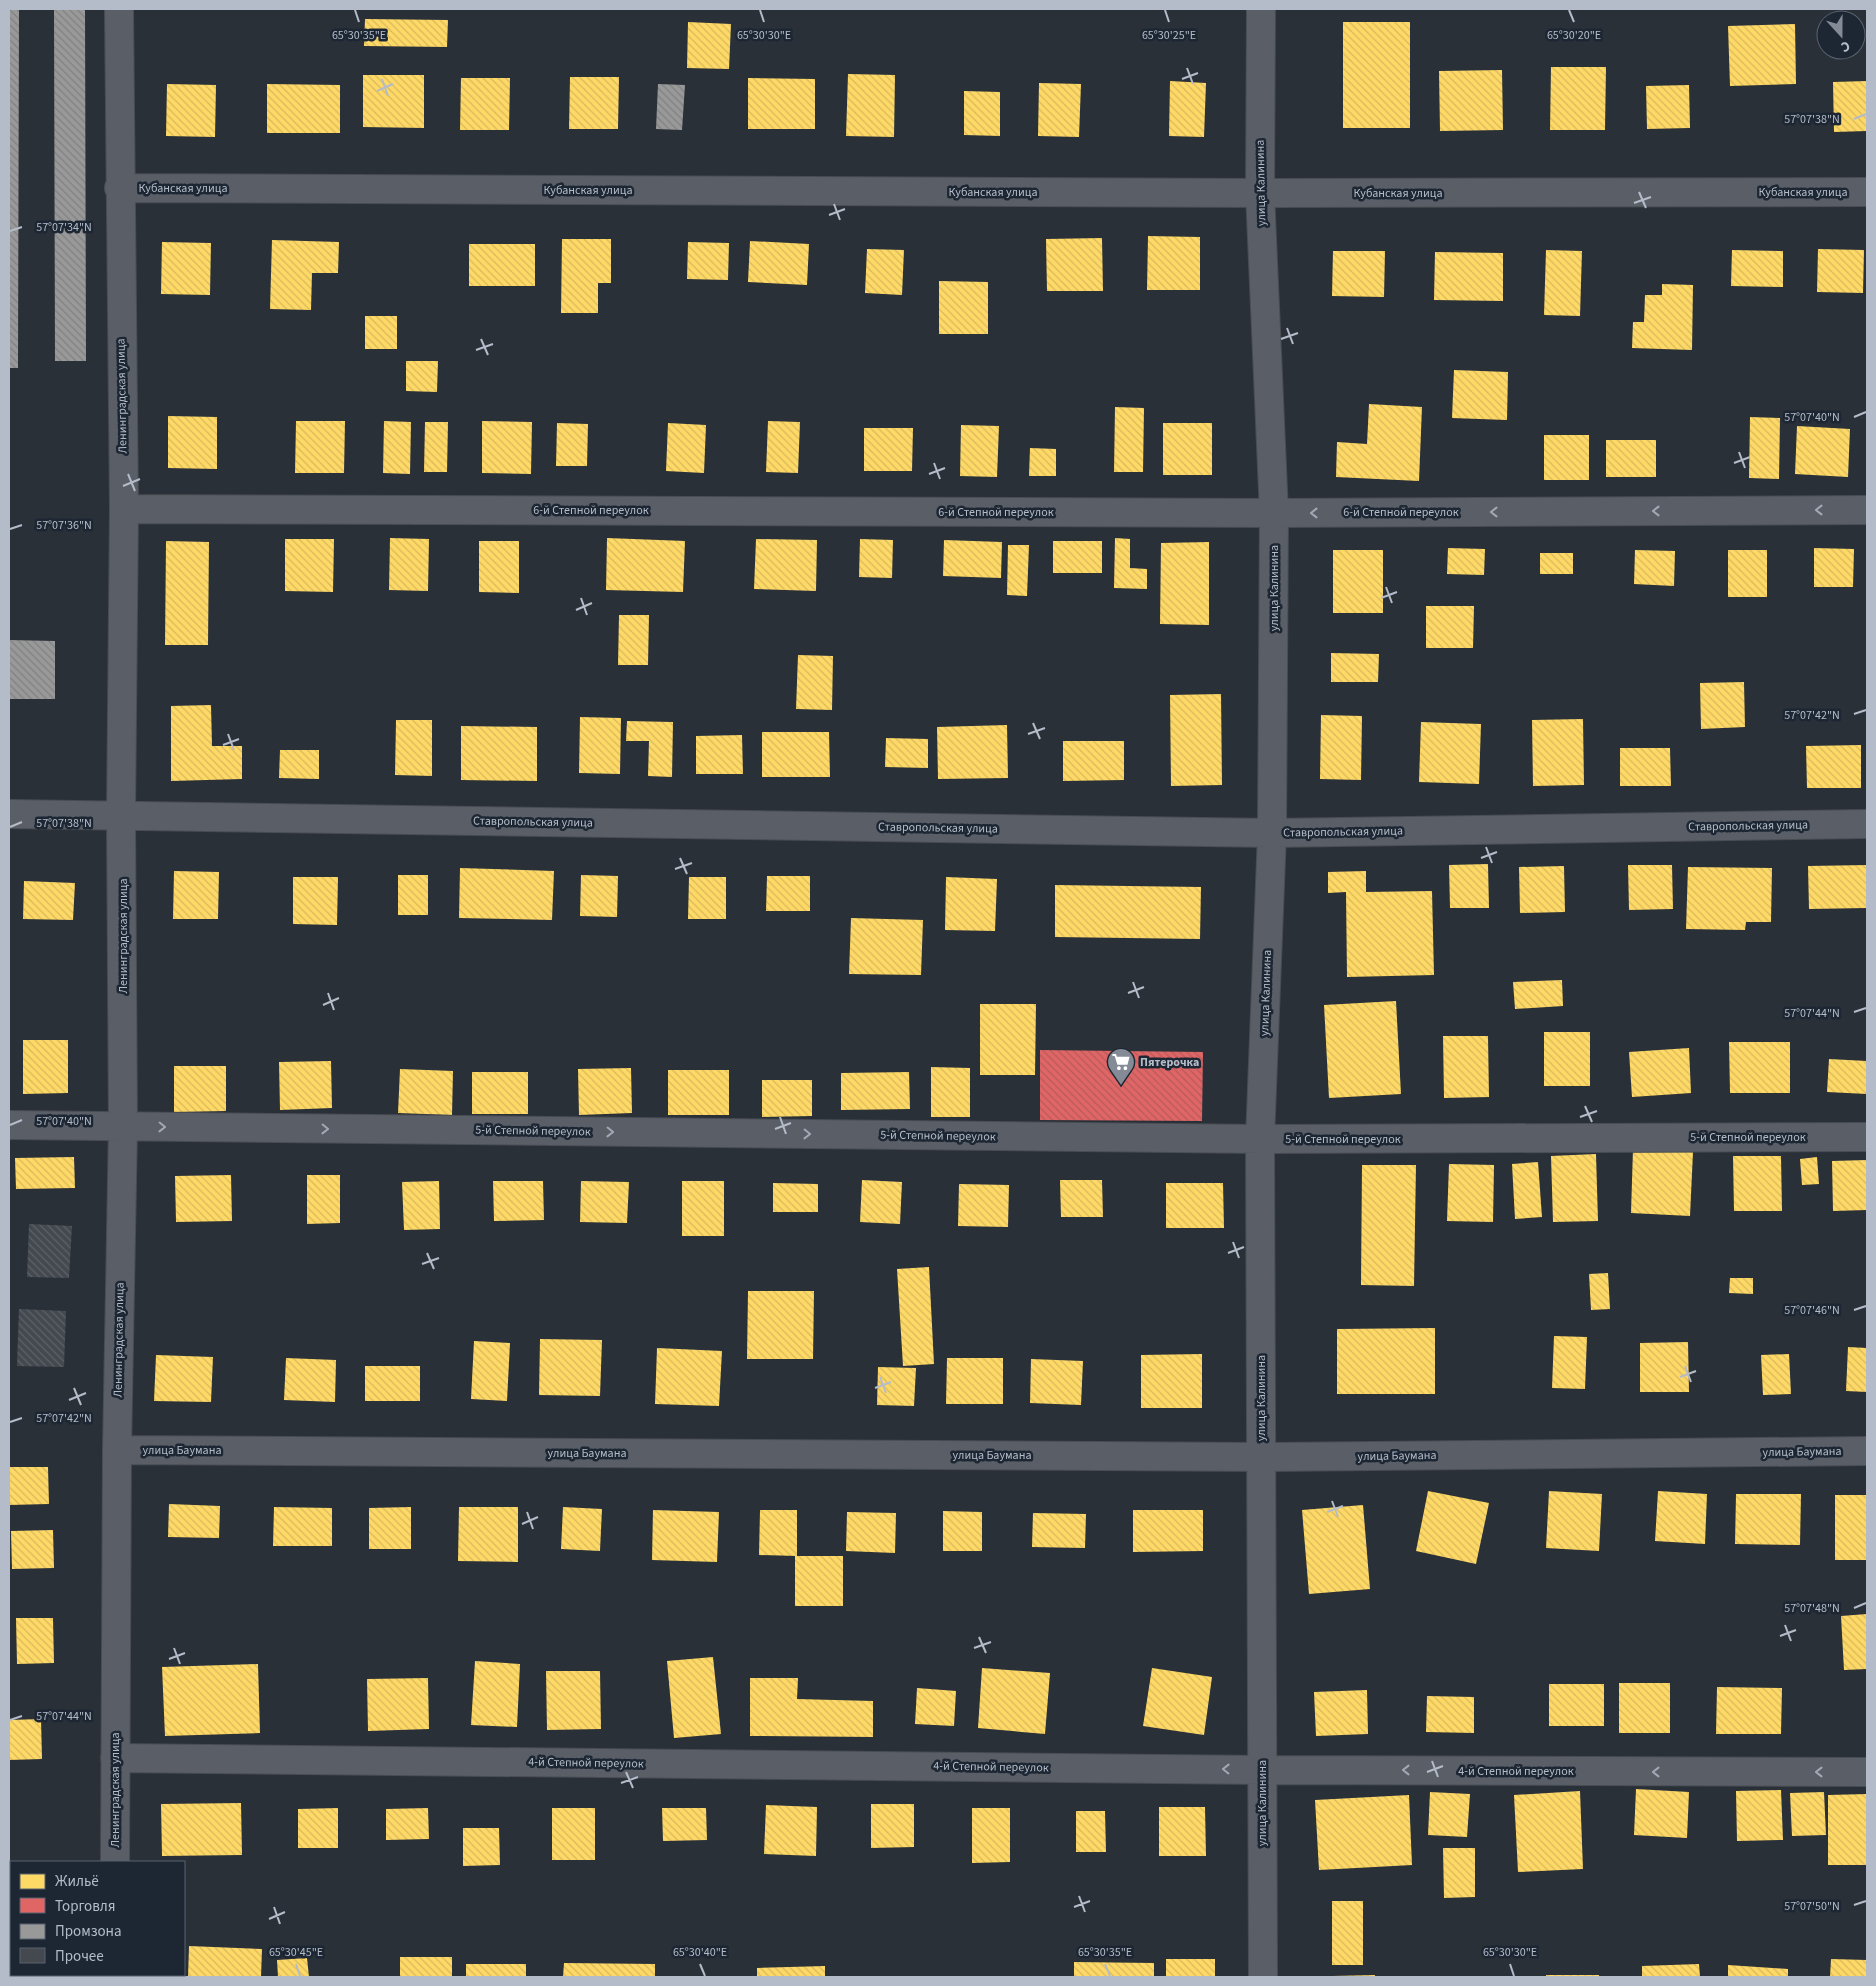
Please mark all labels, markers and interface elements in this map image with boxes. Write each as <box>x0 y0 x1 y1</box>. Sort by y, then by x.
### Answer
north arrow <box>1816 10 1866 60</box>
text: 65°30'35"E <box>332 27 386 44</box>
text: 65°30'30"E <box>737 27 791 44</box>
text: 65°30'25"E <box>1142 27 1196 44</box>
text: 65°30'20"E <box>1547 27 1601 44</box>
text: С <box>1838 35 1853 57</box>
text: 57°07'38"N <box>1784 111 1840 128</box>
street label: улица Калинина <box>1252 140 1270 226</box>
street label: Кубанская улица <box>139 180 227 197</box>
street label: Кубанская улица <box>544 182 632 199</box>
street label: Кубанская улица <box>949 184 1037 201</box>
street label: Кубанская улица <box>1759 184 1847 201</box>
street label: Кубанская улица <box>1354 185 1442 202</box>
text: 57°07'34"N <box>36 219 92 236</box>
street label: Ленинградская улица <box>112 338 132 454</box>
text: 57°07'40"N <box>1784 409 1840 426</box>
street label: 6-й Степной переулок <box>533 502 649 519</box>
street label: 6-й Степной переулок <box>938 504 1054 521</box>
street label: 6-й Степной переулок <box>1343 504 1459 521</box>
one-way arrow <box>1814 505 1822 515</box>
one-way arrow <box>1652 506 1660 516</box>
one-way arrow <box>1489 507 1497 517</box>
one-way arrow <box>1309 508 1317 518</box>
text: 57°07'36"N <box>36 517 92 534</box>
street label: улица Калинина <box>1266 545 1283 631</box>
text: 57°07'42"N <box>1784 707 1840 724</box>
street label: Ставропольская улица <box>473 812 593 832</box>
text: 57°07'38"N <box>36 815 92 832</box>
street label: Ставропольская улица <box>1688 816 1808 836</box>
street label: Ставропольская улица <box>878 818 998 838</box>
street label: Ставропольская улица <box>1283 822 1403 842</box>
street label: Ленинградская улица <box>115 878 132 994</box>
street label: улица Калинина <box>1256 950 1276 1036</box>
text: 57°07'44"N <box>1784 1005 1840 1022</box>
supermarket icon: Пятерочка <box>1106 1047 1136 1086</box>
place label: Пятерочка <box>1140 1054 1199 1071</box>
text: 57°07'40"N <box>36 1113 92 1130</box>
street label: 5-й Степной переулок <box>475 1121 591 1141</box>
one-way arrow <box>159 1122 167 1132</box>
one-way arrow <box>322 1124 329 1134</box>
street label: 5-й Степной переулок <box>880 1126 996 1146</box>
one-way arrow <box>606 1127 614 1137</box>
one-way arrow <box>804 1129 812 1139</box>
street label: 5-й Степной переулок <box>1690 1129 1806 1146</box>
street label: 5-й Степной переулок <box>1285 1131 1401 1148</box>
street label: Ленинградская улица <box>109 1282 129 1398</box>
text: 57°07'46"N <box>1784 1302 1840 1319</box>
street label: улица Калинина <box>1253 1355 1270 1441</box>
text: 57°07'42"N <box>36 1410 92 1427</box>
street label: улица Баумана <box>143 1442 221 1459</box>
street label: улица Баумана <box>1762 1443 1842 1461</box>
street label: улица Баумана <box>548 1445 626 1462</box>
street label: улица Баумана <box>953 1447 1031 1464</box>
street label: улица Баумана <box>1357 1447 1437 1465</box>
text: 57°07'48"N <box>1784 1600 1840 1617</box>
text: 57°07'44"N <box>36 1708 92 1725</box>
street label: Ленинградская улица <box>107 1732 124 1848</box>
street label: 4-й Степной переулок <box>528 1753 644 1773</box>
street label: 4-й Степной переулок <box>933 1757 1049 1777</box>
street label: улица Калинина <box>1254 1760 1271 1846</box>
street label: 4-й Степной переулок <box>1458 1763 1574 1780</box>
one-way arrow <box>1222 1764 1230 1775</box>
one-way arrow <box>1402 1765 1410 1775</box>
one-way arrow <box>1652 1766 1660 1777</box>
one-way arrow <box>1814 1767 1822 1777</box>
legend <box>10 1861 185 1976</box>
text: Жильё <box>55 1871 99 1892</box>
text: Торговля <box>55 1896 115 1917</box>
text: 57°07'50"N <box>1784 1898 1840 1915</box>
text: Промзона <box>55 1921 122 1942</box>
text: 65°30'45"E <box>269 1944 323 1961</box>
text: 65°30'40"E <box>673 1944 727 1961</box>
text: 65°30'35"E <box>1078 1944 1132 1961</box>
text: 65°30'30"E <box>1483 1944 1537 1961</box>
text: Прочее <box>55 1946 104 1967</box>

